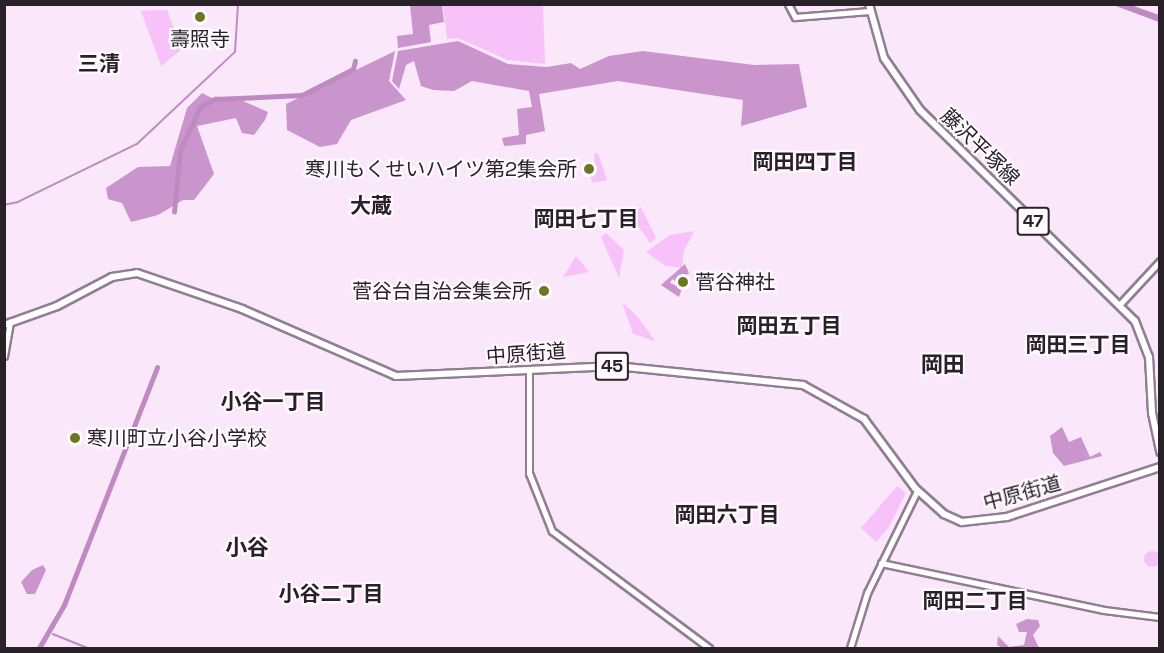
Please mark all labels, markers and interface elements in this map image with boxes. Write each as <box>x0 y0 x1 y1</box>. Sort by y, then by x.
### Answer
marker: 壽照寺 <box>193 10 207 24</box>
place label: 壽照寺 <box>170 27 230 51</box>
district label: 三清 <box>78 51 120 77</box>
street label: 藤沢平塚線 <box>936 104 1024 190</box>
district label: 岡田四丁目 <box>753 149 857 175</box>
place label: 寒川もくせいハイツ第2集会所 <box>305 157 577 181</box>
marker: 寒川もくせいハイツ第2集会所 <box>582 162 596 176</box>
district label: 大蔵 <box>350 193 392 219</box>
district label: 岡田七丁目 <box>534 206 638 232</box>
road number: 47 <box>1016 206 1050 236</box>
place label: 菅谷神社 <box>695 270 775 294</box>
marker: 菅谷神社 <box>676 275 690 289</box>
place label: 菅谷台自治会集会所 <box>352 279 532 303</box>
marker: 菅谷台自治会集会所 <box>537 284 551 298</box>
district label: 岡田五丁目 <box>737 313 841 339</box>
district label: 岡田三丁目 <box>1026 332 1130 358</box>
street label: 中原街道 <box>485 339 567 369</box>
road number: 45 <box>594 351 630 381</box>
district label: 岡田 <box>921 352 965 378</box>
district label: 小谷一丁目 <box>221 389 325 415</box>
place label: 寒川町立小谷小学校 <box>87 426 267 450</box>
marker: 寒川町立小谷小学校 <box>68 431 82 445</box>
street label: 中原街道 <box>980 471 1064 515</box>
district label: 岡田六丁目 <box>675 502 779 528</box>
district label: 小谷 <box>225 535 269 561</box>
district label: 小谷二丁目 <box>279 581 383 607</box>
district label: 岡田二丁目 <box>923 588 1027 614</box>

